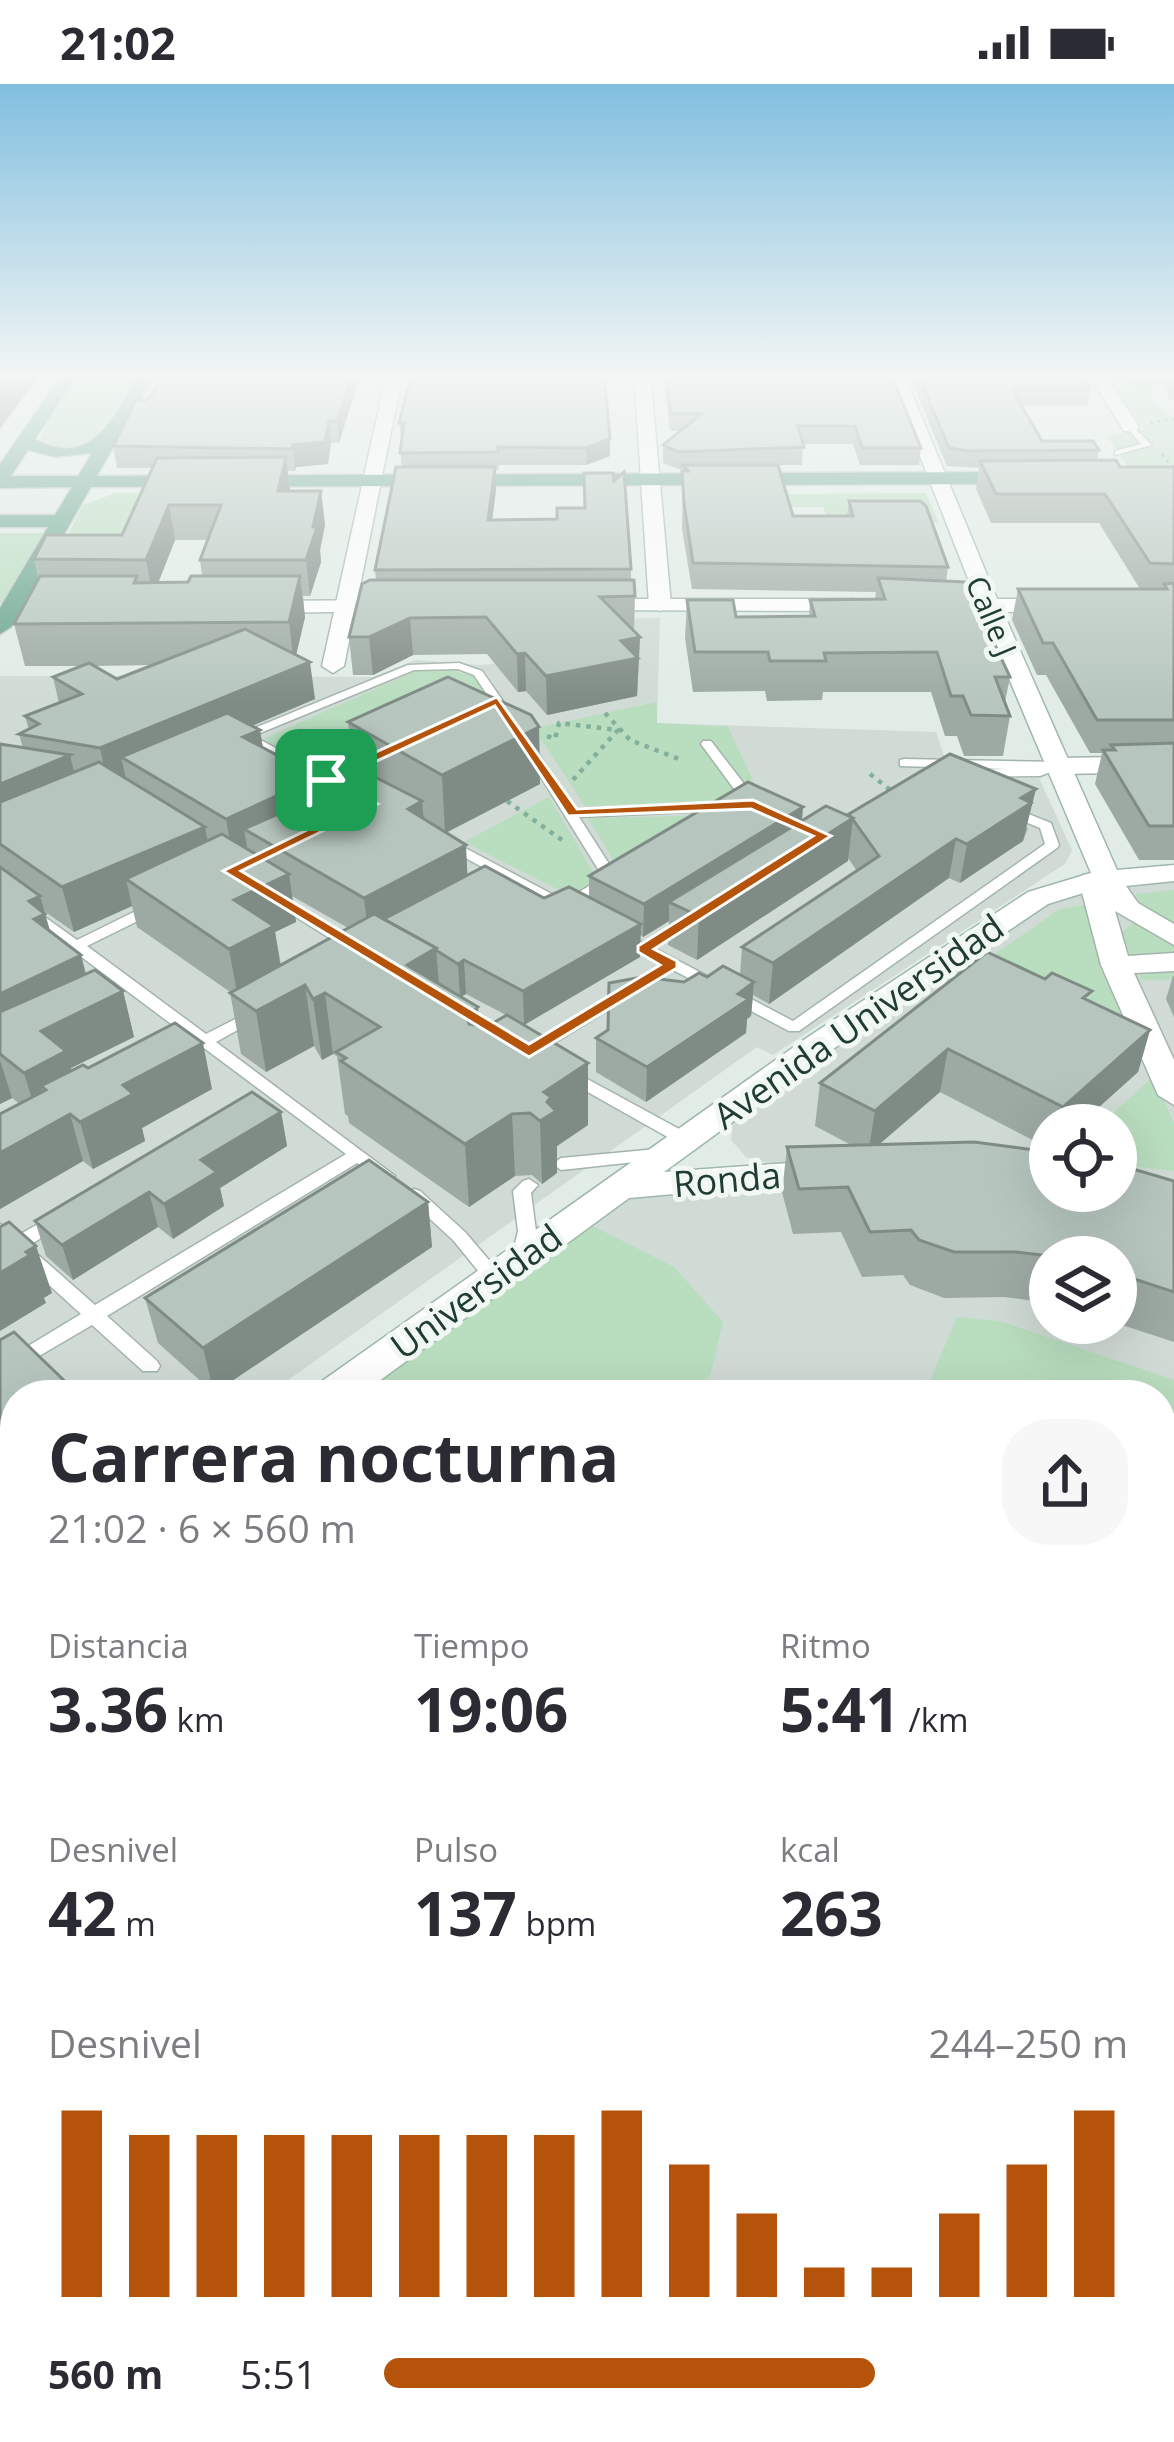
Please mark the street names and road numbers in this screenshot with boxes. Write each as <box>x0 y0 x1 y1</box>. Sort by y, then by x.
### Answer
street label: Calle J <box>957 570 1027 662</box>
street label: Avenida Universidad <box>703 902 1013 1140</box>
street label: Ronda <box>671 1150 783 1208</box>
street label: Universidad <box>380 1212 572 1370</box>

